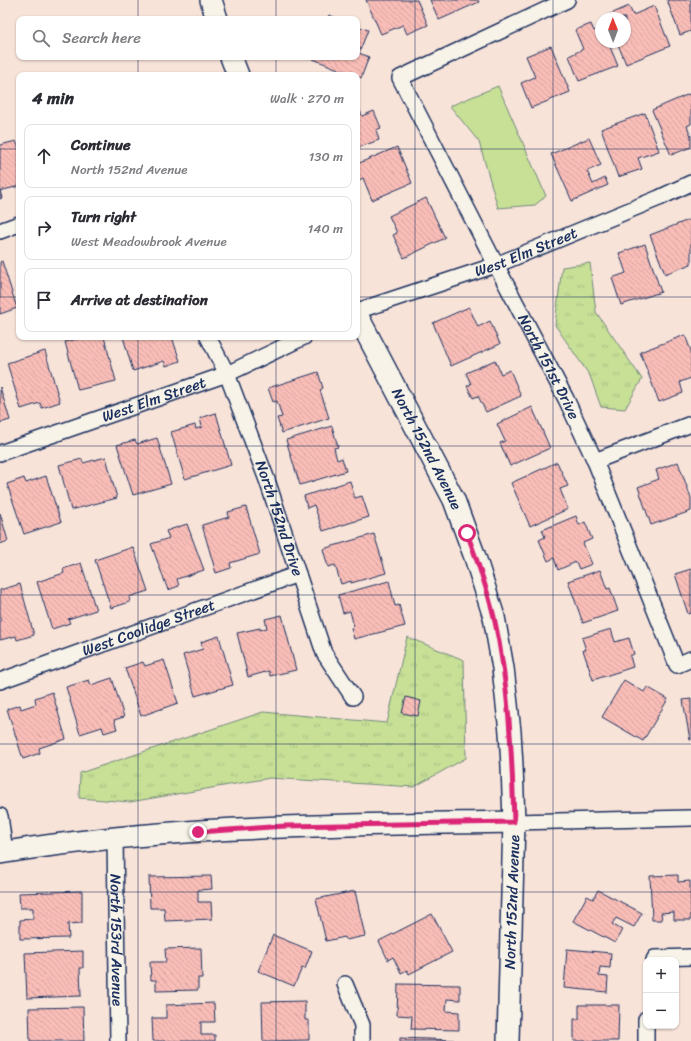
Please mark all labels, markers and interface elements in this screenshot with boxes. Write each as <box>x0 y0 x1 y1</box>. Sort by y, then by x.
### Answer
north arrow <box>595 12 631 48</box>
search box <box>16 16 360 60</box>
text: Search here <box>62 25 141 51</box>
icon: search <box>30 27 52 49</box>
text: 4 min <box>32 83 74 113</box>
text: Walk · 270 m <box>270 87 344 110</box>
text: Continue <box>71 132 131 158</box>
icon: ahead <box>33 145 55 167</box>
text: 130 m <box>309 145 343 168</box>
text: North 152nd Avenue <box>71 158 188 181</box>
text: Turn right <box>71 204 136 230</box>
icon: right <box>33 217 55 239</box>
text: 140 m <box>308 217 343 240</box>
street label: West Elm Street <box>471 220 582 284</box>
text: West Meadowbrook Avenue <box>71 230 227 253</box>
text: Arrive at destination <box>71 287 208 313</box>
icon: arrive <box>33 289 55 311</box>
street label: North 151st Drive <box>511 309 587 424</box>
street label: West Elm Street <box>98 369 210 430</box>
street label: North 152nd Avenue <box>384 383 469 513</box>
street label: North 152nd Drive <box>248 456 311 580</box>
route start <box>458 524 476 542</box>
street label: West Coolidge Street <box>79 592 219 663</box>
route end <box>189 823 207 841</box>
street label: North 152nd Avenue <box>497 834 527 970</box>
street label: North 153rd Avenue <box>103 874 130 1006</box>
map controls <box>643 957 679 1029</box>
button: + <box>643 957 679 993</box>
button: − <box>643 993 679 1029</box>

